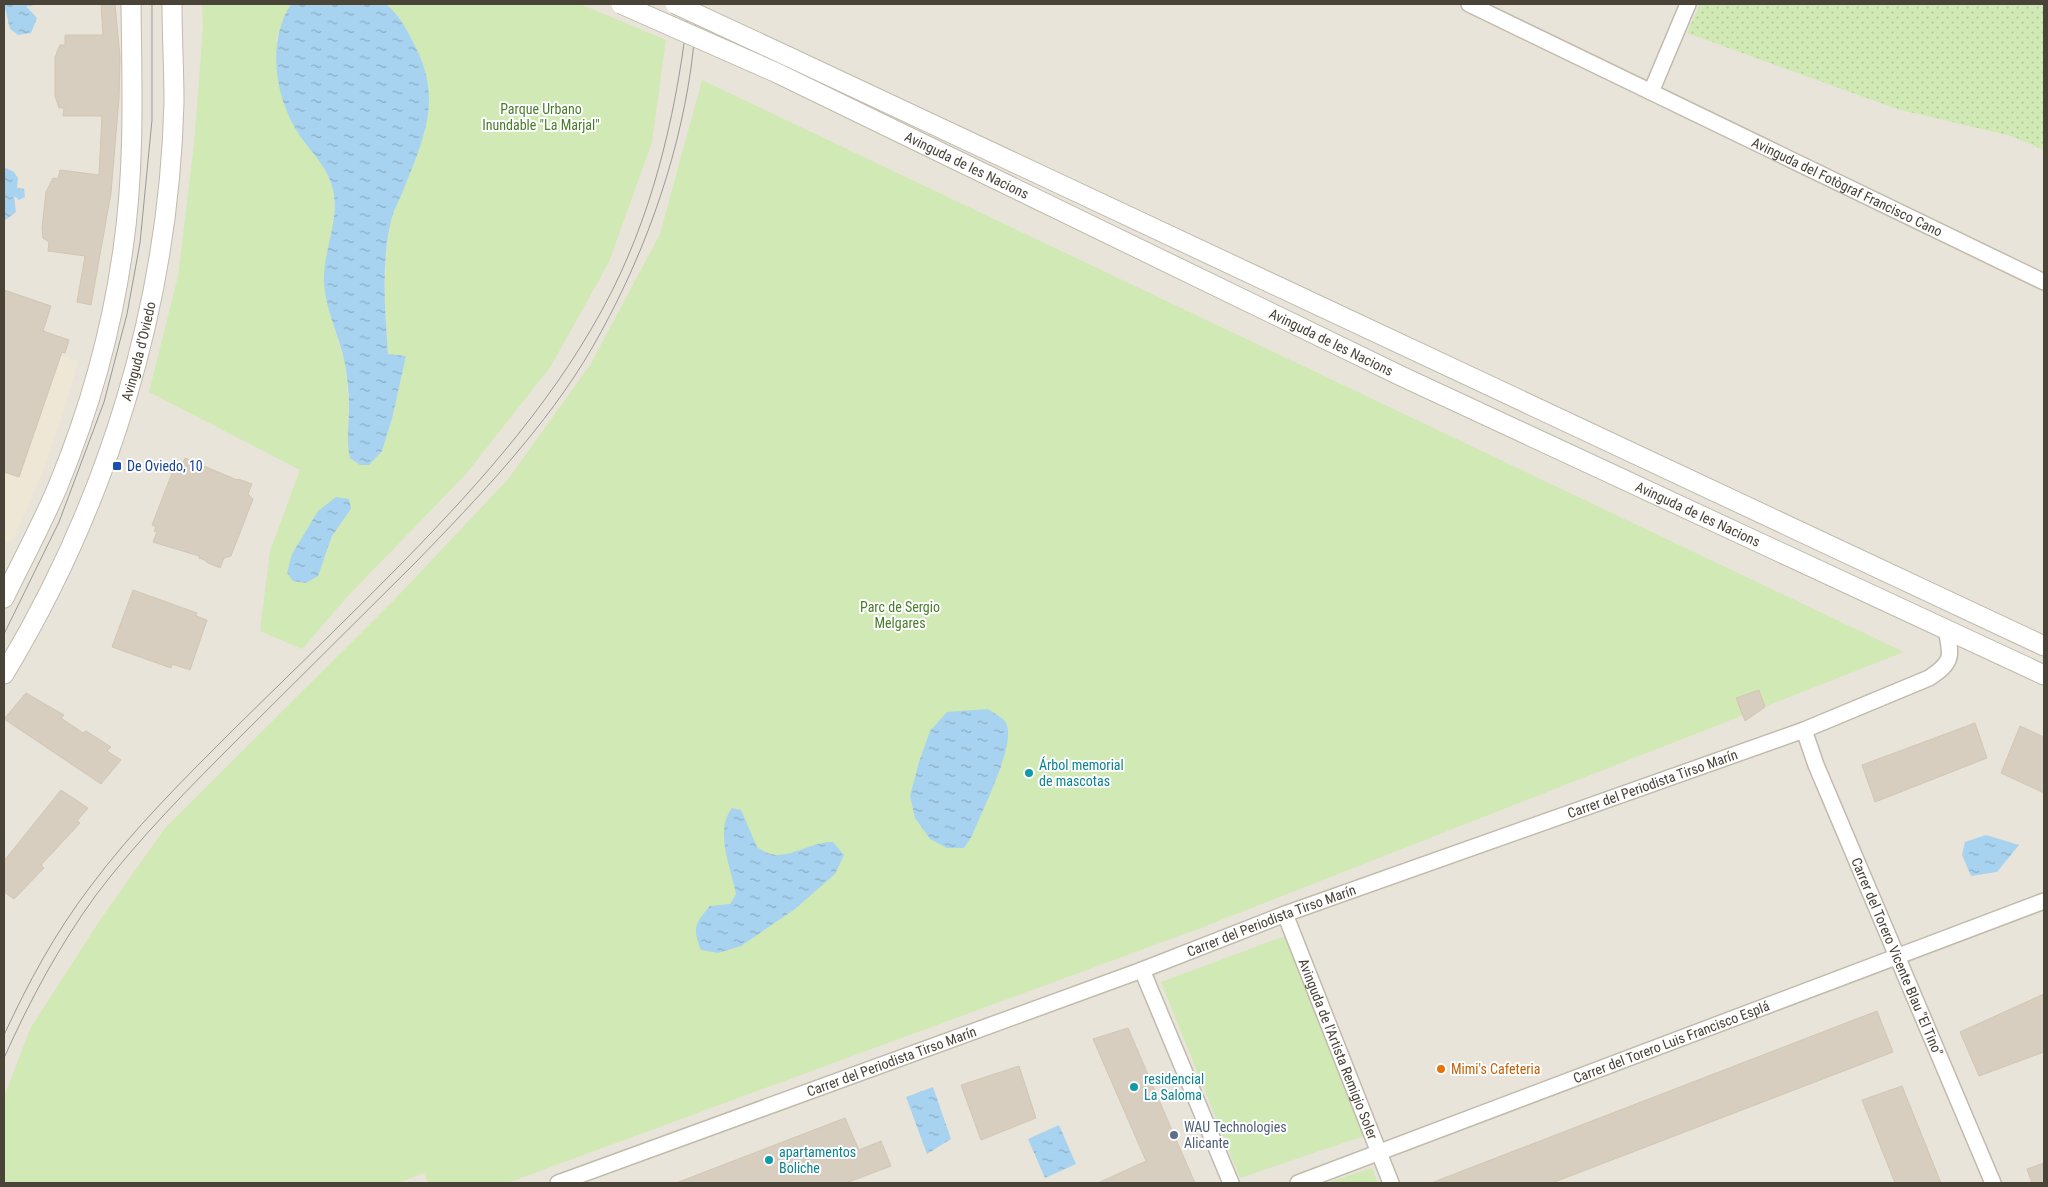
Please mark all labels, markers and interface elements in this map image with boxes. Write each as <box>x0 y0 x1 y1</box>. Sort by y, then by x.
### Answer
park label: Parque Urbano Inundable "La Marjal" <box>482 101 600 133</box>
street label: Avinguda de les Nacions <box>902 128 1031 202</box>
street label: Avinguda del Fotògraf Francisco Cano <box>1749 134 1945 240</box>
street label: Avinguda d'Oviedo <box>118 300 159 403</box>
street label: Avinguda de les Nacions <box>1267 305 1396 379</box>
place label: De Oviedo, 10 <box>127 458 203 474</box>
marker: De Oviedo, 10 <box>111 460 123 472</box>
street label: Avinguda de les Nacions <box>1633 478 1763 550</box>
park label: Parc de Sergio Melgares <box>860 599 940 631</box>
street label: Carrer del Periodista Tirso Marín <box>1565 746 1740 821</box>
place label: Árbol memorial de mascotas <box>1039 756 1124 789</box>
marker: Árbol memorial de mascotas <box>1023 767 1035 779</box>
street label: Carrer del Torero Vicente Blau "El Tino" <box>1848 855 1946 1058</box>
street label: Carrer del Periodista Tirso Marín <box>1184 882 1358 960</box>
street label: Avinguda de l'Artista Remigio Soler <box>1295 956 1381 1142</box>
street label: Carrer del Torero Luis Francisco Esplá <box>1571 998 1772 1086</box>
street label: Carrer del Periodista Tirso Marín <box>805 1023 978 1100</box>
place label: Mimi's Cafeteria <box>1451 1061 1540 1077</box>
marker: Mimi's Cafeteria <box>1435 1063 1447 1075</box>
place label: residencial La Saloma <box>1144 1071 1204 1103</box>
marker: residencial La Saloma <box>1128 1081 1140 1093</box>
place label: WAU Technologies Alicante <box>1184 1119 1287 1151</box>
marker: WAU Technologies Alicante <box>1168 1129 1180 1141</box>
place label: apartamentos Boliche <box>779 1144 856 1176</box>
marker: apartamentos Boliche <box>763 1154 775 1166</box>

